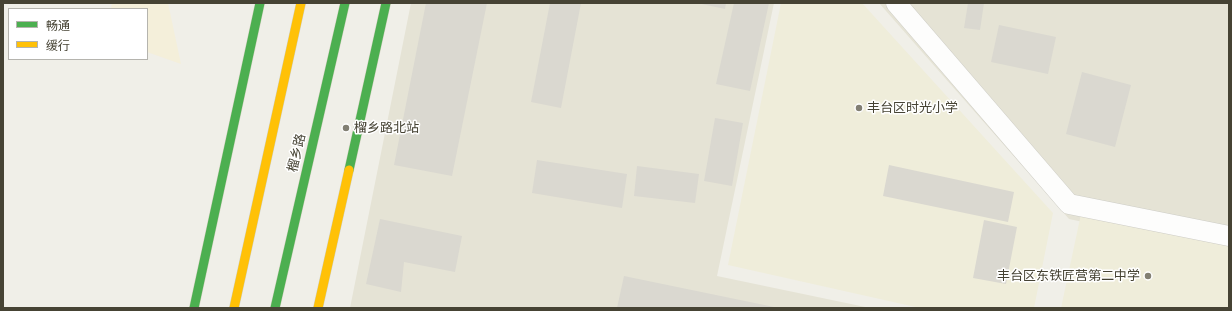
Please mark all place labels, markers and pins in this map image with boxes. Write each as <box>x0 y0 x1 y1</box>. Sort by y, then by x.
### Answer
place label: 丰台区时光小学 <box>867 100 958 116</box>
marker: 丰台区时光小学 <box>854 103 864 113</box>
place label: 榴乡路北站 <box>354 120 419 136</box>
marker: 榴乡路北站 <box>341 123 351 133</box>
place label: 丰台区东铁匠营第二中学 <box>997 268 1140 284</box>
marker: 丰台区东铁匠营第二中学 <box>1143 271 1153 281</box>

